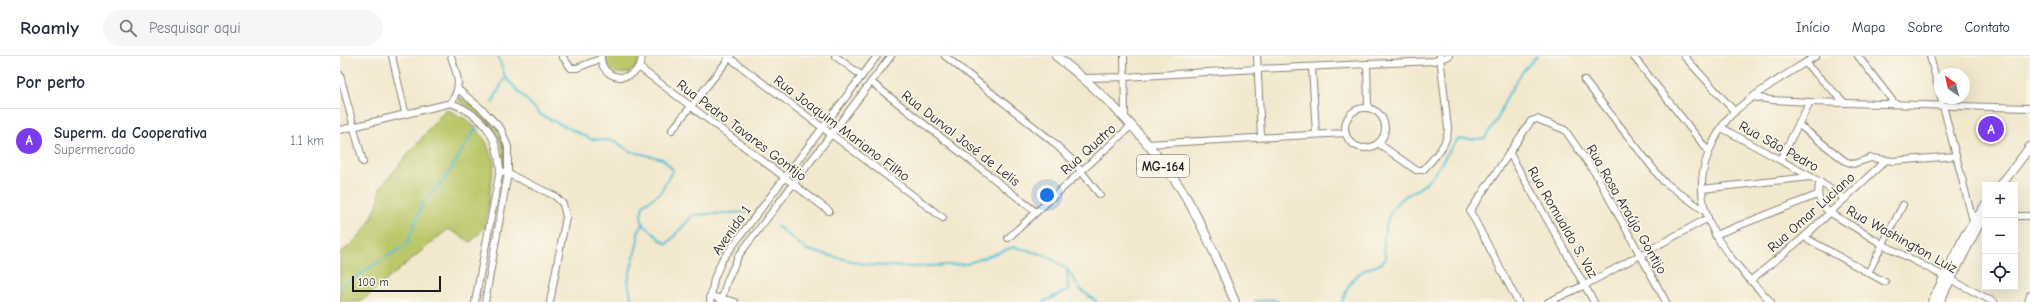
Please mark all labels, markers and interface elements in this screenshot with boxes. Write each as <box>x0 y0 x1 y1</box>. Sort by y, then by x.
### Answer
search box <box>103 10 383 46</box>
text: Roamly <box>20 17 79 39</box>
icon: search <box>117 17 139 39</box>
text: Pesquisar aqui <box>149 19 241 37</box>
text: Início <box>1796 19 1830 36</box>
text: Mapa <box>1852 19 1885 36</box>
text: Sobre <box>1907 19 1942 36</box>
text: Contato <box>1964 19 2010 36</box>
north arrow <box>1934 68 1970 104</box>
street label: Rua Joaquim Mariano Filho <box>770 72 913 185</box>
text: Por perto <box>16 73 85 92</box>
street label: Rua Pedro Tavares Gontijo <box>673 76 810 185</box>
street label: Rua Durval José de Lelis <box>898 87 1023 190</box>
pin: A <box>1978 114 2004 144</box>
street label: Rua São Pedro <box>1736 117 1822 175</box>
street label: Rua Quatro <box>1057 120 1119 179</box>
text: Superm. da Cooperativa <box>54 124 207 142</box>
text: A <box>25 133 33 148</box>
text: 1.1 km <box>290 133 324 148</box>
street label: Rua Rosa Araújo Gontijo <box>1582 141 1671 277</box>
text: Supermercado <box>54 142 135 157</box>
road number: MG-164 <box>1137 155 1189 177</box>
street label: Rua Romualdo S. Vaz <box>1524 163 1601 281</box>
street label: Rua Omar Luciano <box>1764 169 1859 256</box>
map controls <box>1982 182 2018 290</box>
button: + <box>1982 182 2018 218</box>
your location <box>1037 185 1057 205</box>
street label: Avenida 1 <box>708 202 755 258</box>
street label: Rua Washington Luiz <box>1843 202 1960 277</box>
button: − <box>1982 218 2018 254</box>
button: locate <box>1982 254 2018 290</box>
scale bar <box>352 274 441 293</box>
text: 100 m <box>358 276 389 289</box>

